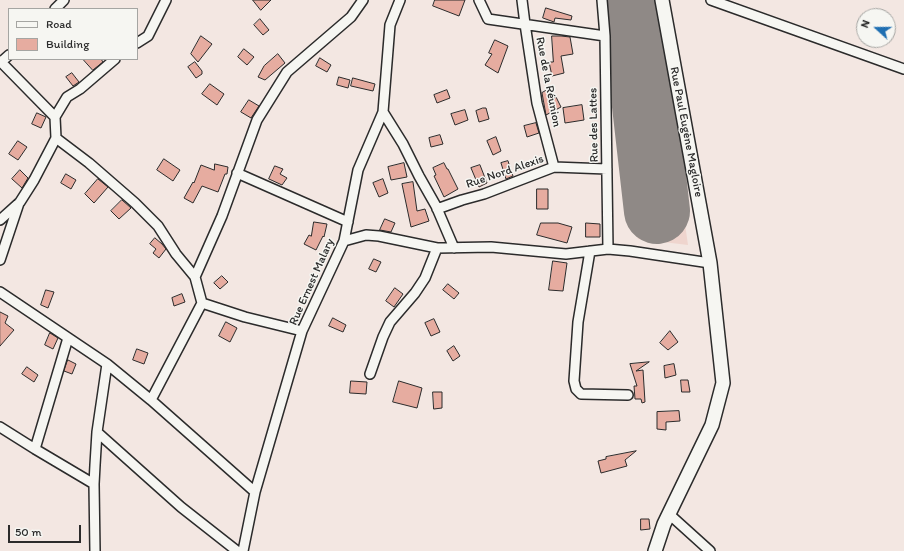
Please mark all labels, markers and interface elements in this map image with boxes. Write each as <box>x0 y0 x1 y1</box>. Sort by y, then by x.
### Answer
legend <box>8 8 138 60</box>
north arrow <box>856 8 896 48</box>
text: Road <box>46 17 72 31</box>
text: N <box>858 18 873 30</box>
street label: Rue de la Réunion <box>532 36 564 128</box>
text: Building <box>46 37 89 51</box>
street label: Rue Paul Eugène Magloire <box>666 66 706 198</box>
street label: Rue des Lattes <box>586 88 602 162</box>
street label: Rue Nord Alexis <box>464 152 546 192</box>
street label: Rue Ernest Malary <box>286 236 338 328</box>
scale bar <box>10 517 83 543</box>
text: 50 m <box>15 525 41 539</box>

